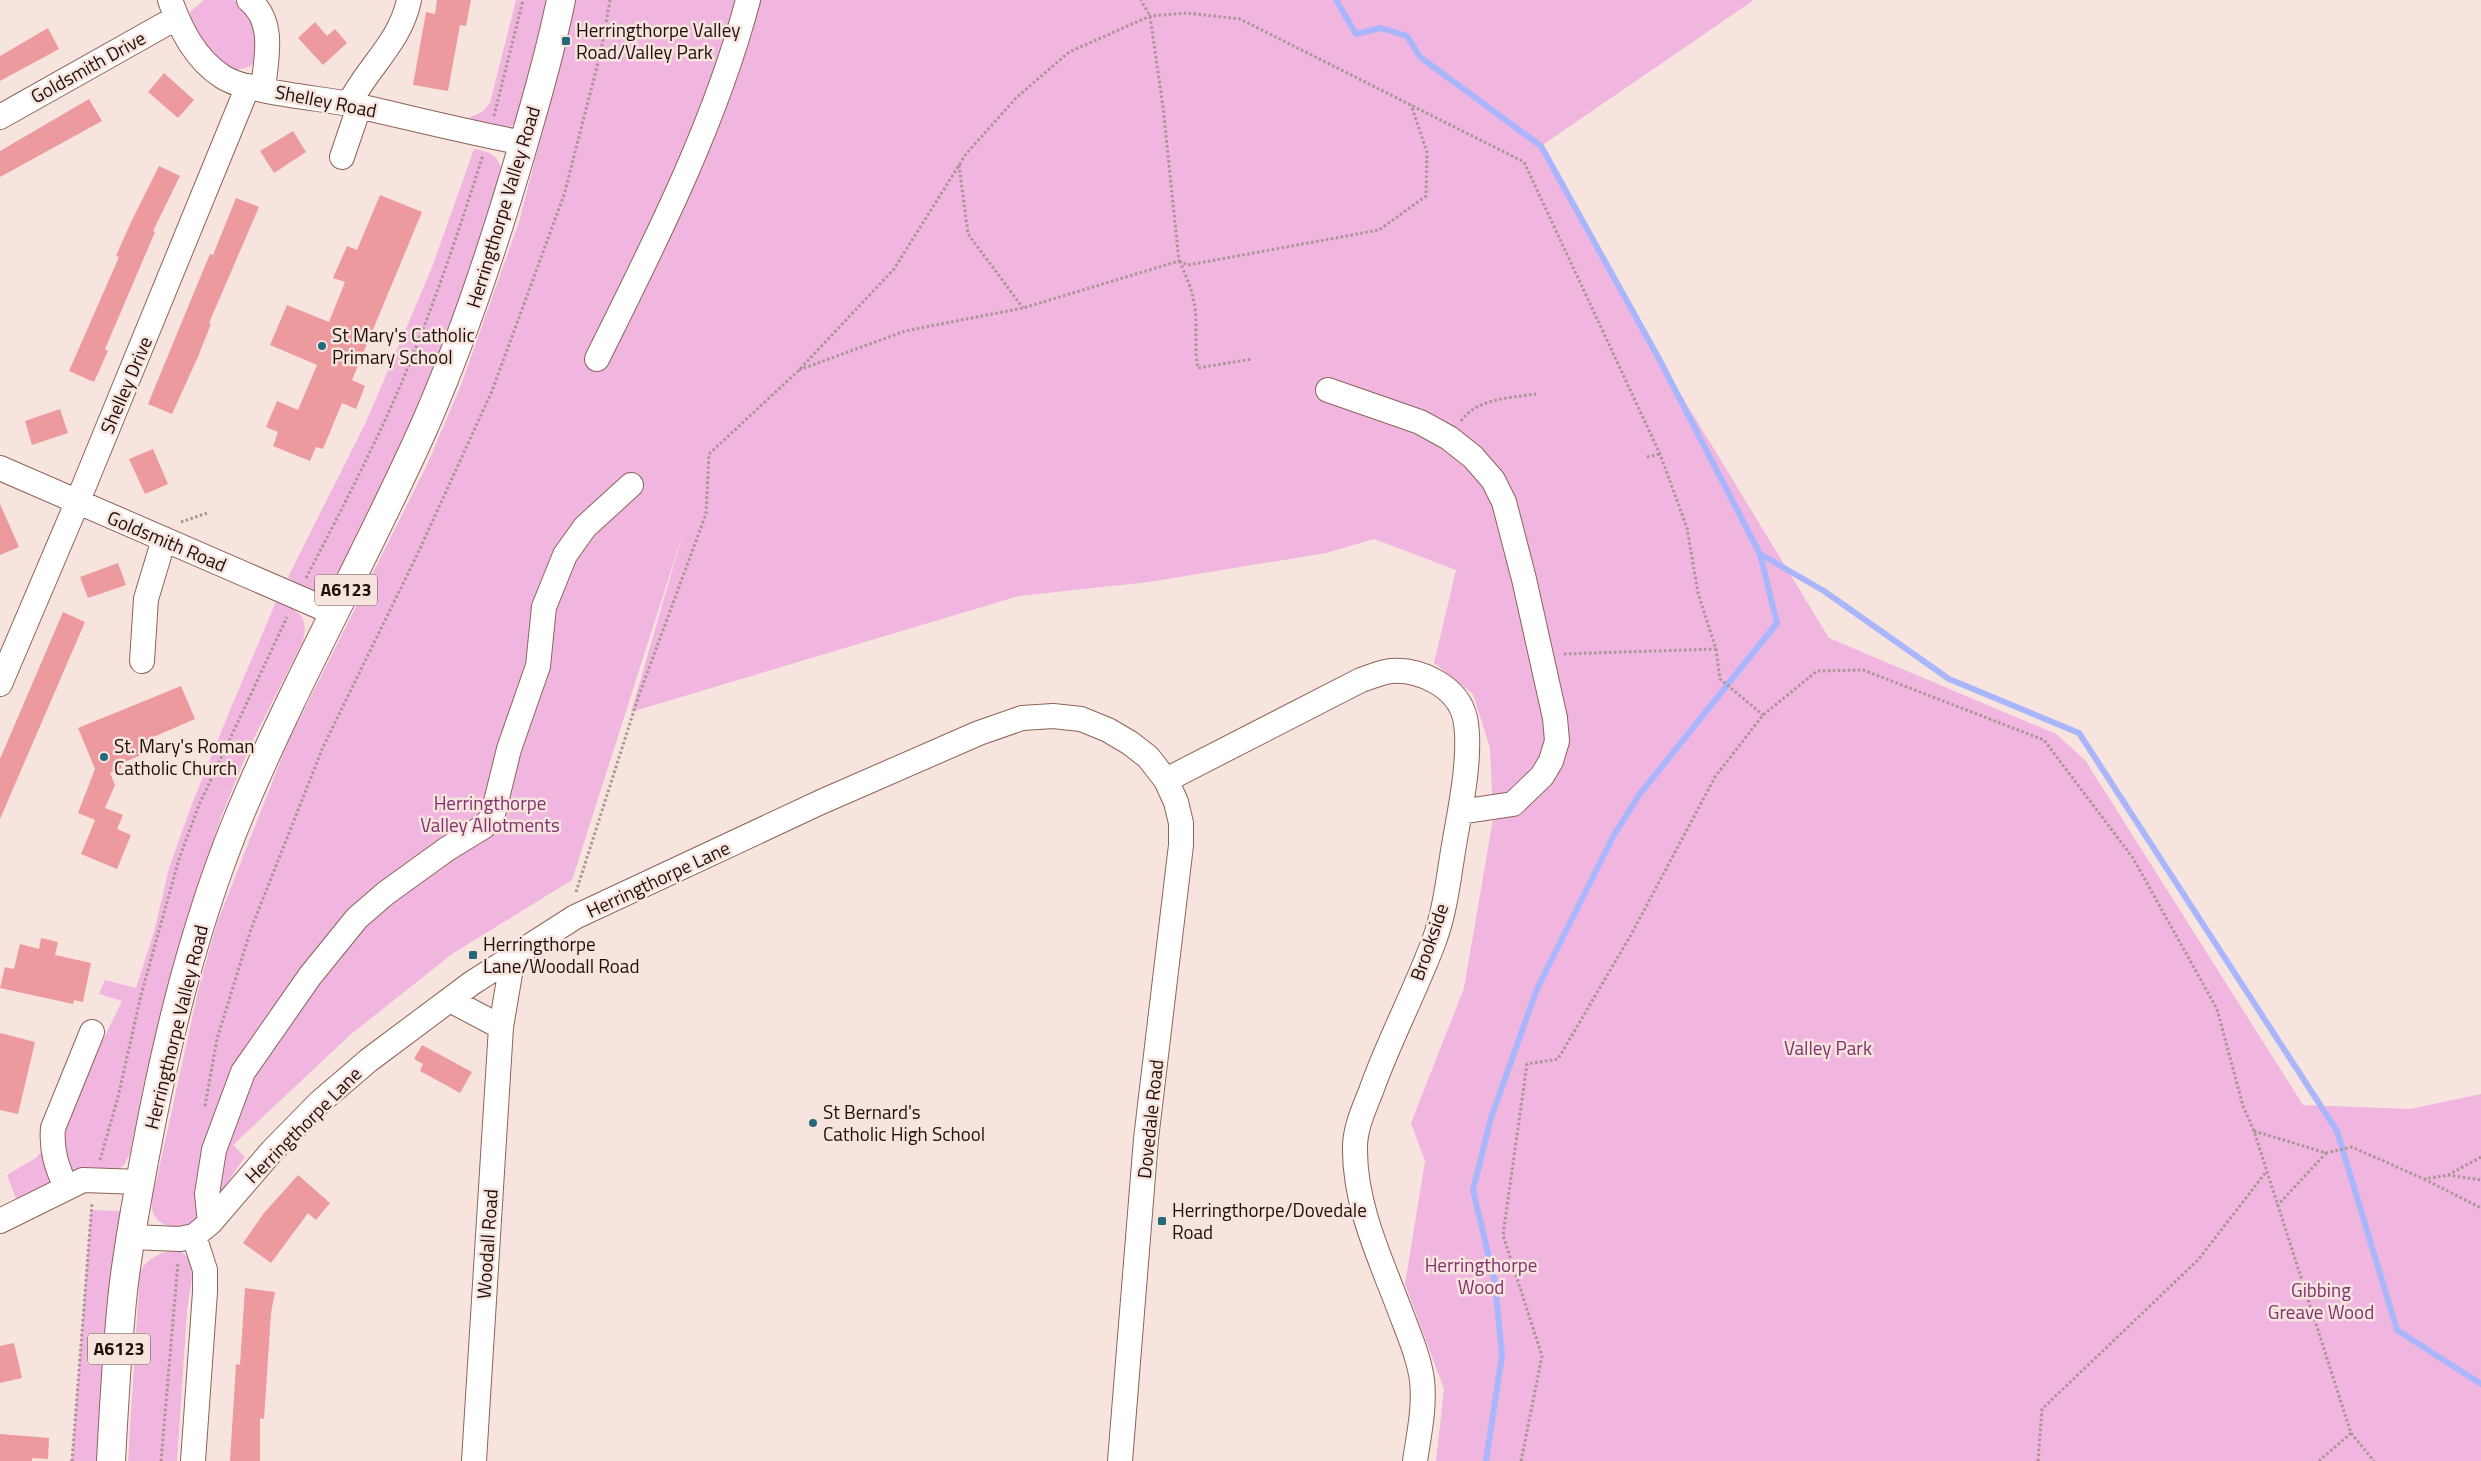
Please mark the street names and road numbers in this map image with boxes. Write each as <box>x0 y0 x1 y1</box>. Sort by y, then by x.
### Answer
street label: Goldsmith Drive <box>25 23 151 110</box>
street label: Shelley Road <box>273 76 379 125</box>
street label: Herringthorpe Valley Road <box>458 102 547 311</box>
street label: Shelley Drive <box>92 332 159 438</box>
street label: Goldsmith Road <box>103 502 231 579</box>
road number: A6123 <box>315 574 377 606</box>
street label: Herringthorpe Lane <box>581 833 734 925</box>
street label: Brookside <box>1402 899 1455 984</box>
street label: Herringthorpe Valley Road <box>136 922 215 1132</box>
street label: Dovedale Road <box>1129 1058 1170 1180</box>
street label: Herringthorpe Lane <box>237 1059 368 1190</box>
street label: Woodall Road <box>468 1188 505 1300</box>
road number: A6123 <box>88 1334 150 1365</box>

